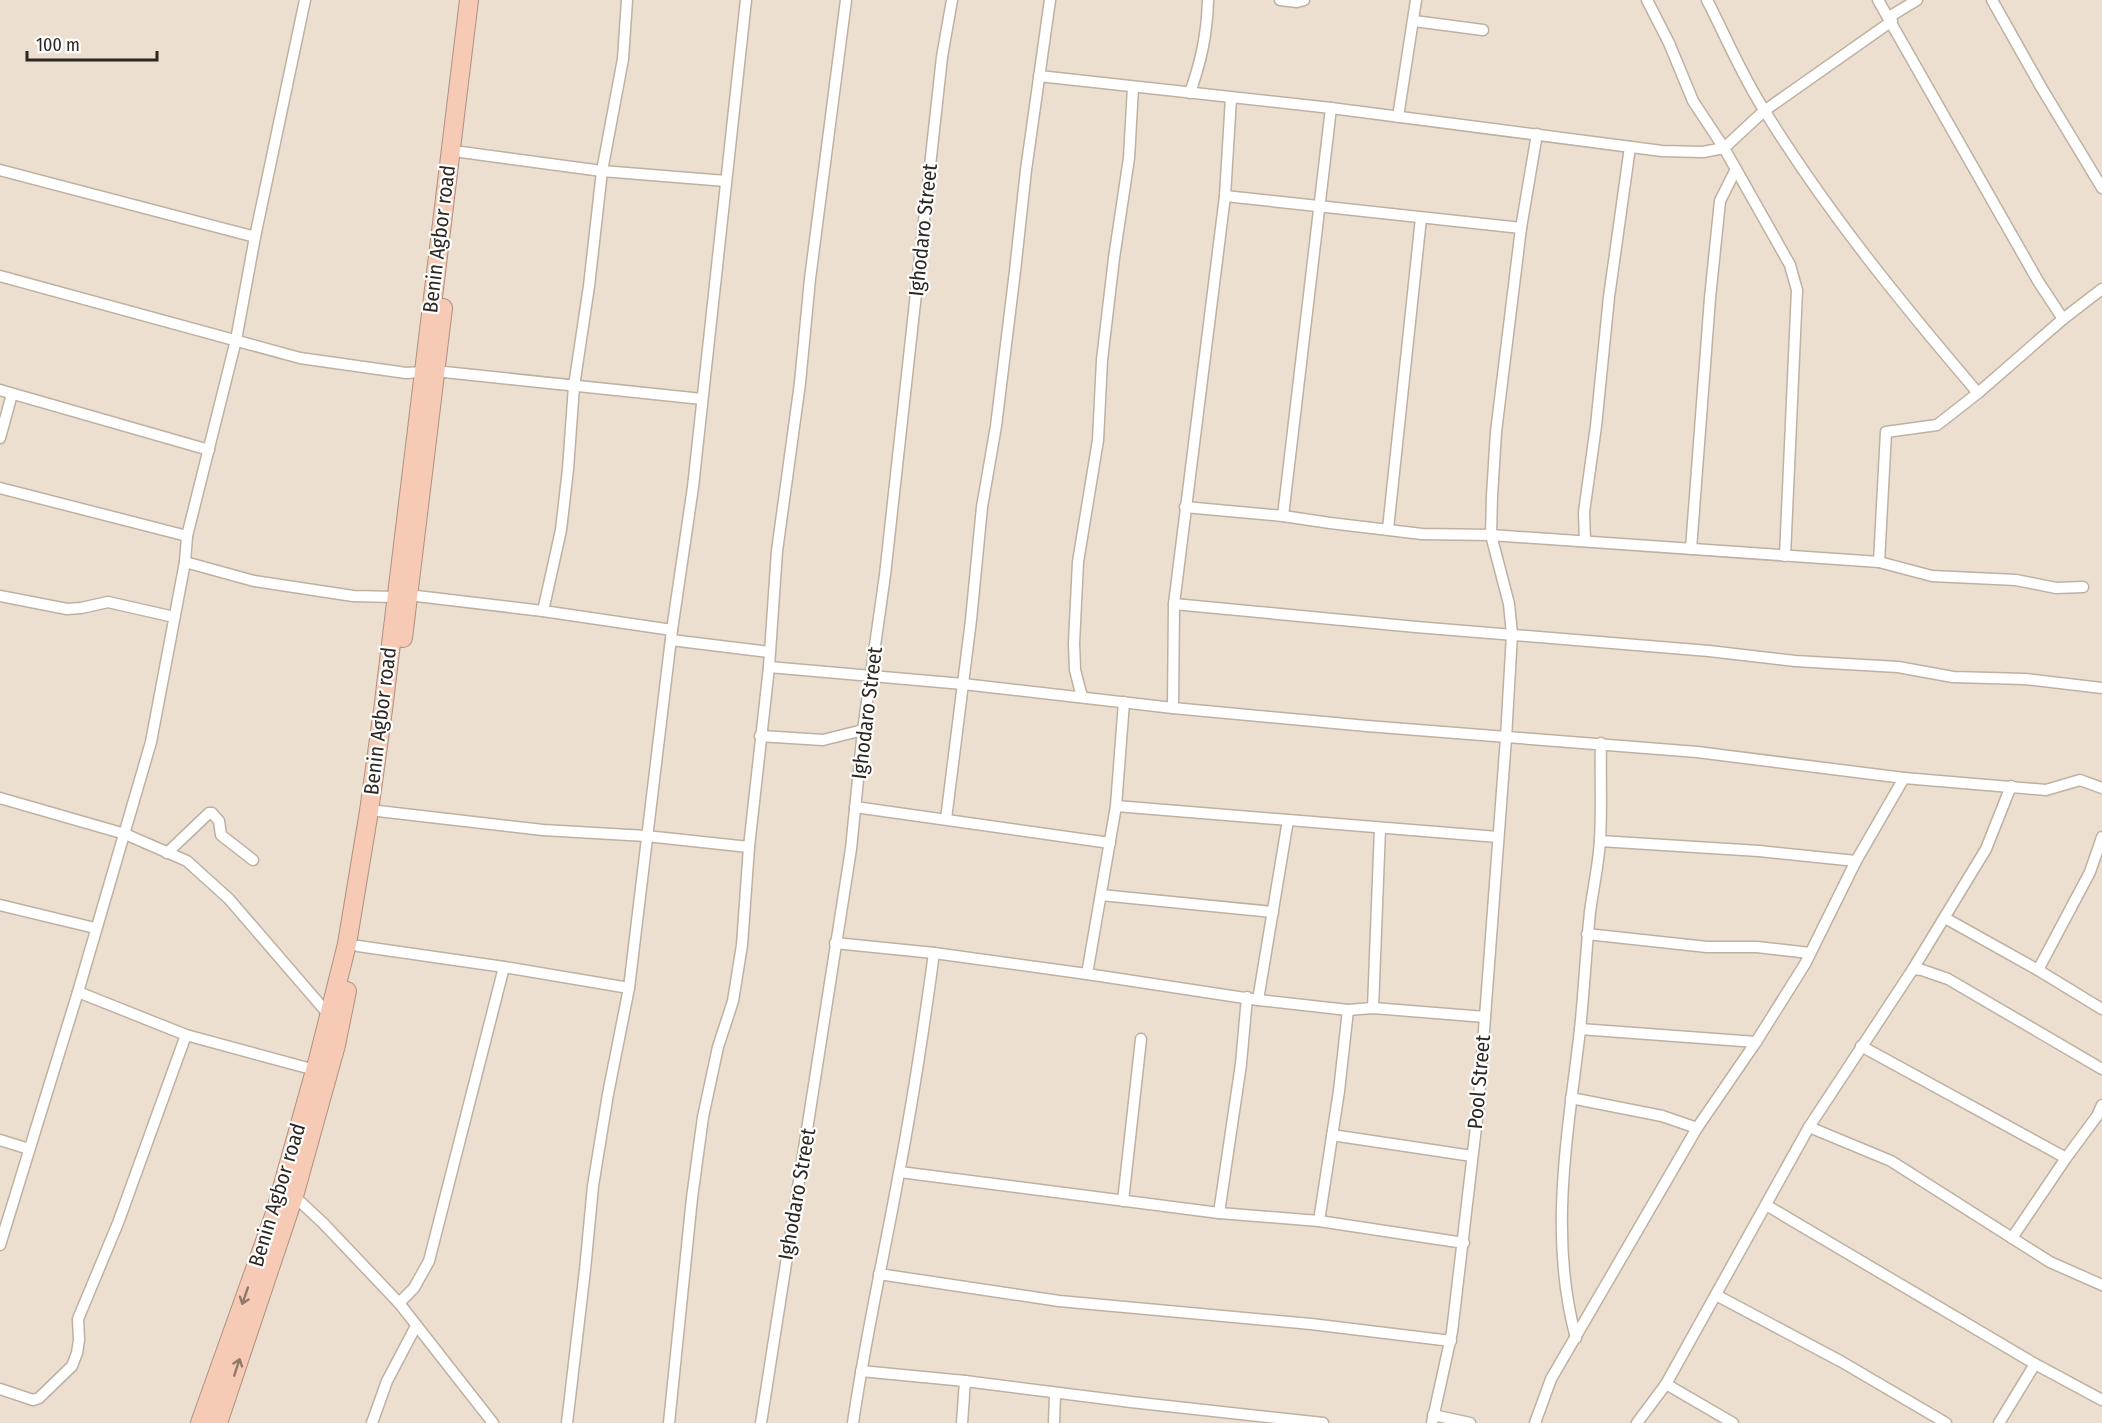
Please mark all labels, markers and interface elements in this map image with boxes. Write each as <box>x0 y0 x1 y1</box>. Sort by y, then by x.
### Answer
scale bar <box>27 24 158 62</box>
text: 100 m <box>36 34 80 56</box>
street label: Ighodaro Street <box>903 162 943 298</box>
street label: Benin Agbor road <box>417 164 461 314</box>
street label: Ighodaro Street <box>846 645 888 781</box>
street label: Benin Agbor road <box>358 646 402 796</box>
street label: Pool Street <box>1462 1034 1496 1130</box>
street label: Benin Agbor road <box>243 1120 311 1270</box>
street label: Ighodaro Street <box>773 1126 821 1262</box>
one-way arrow <box>239 1286 250 1305</box>
one-way arrow <box>232 1359 243 1377</box>

